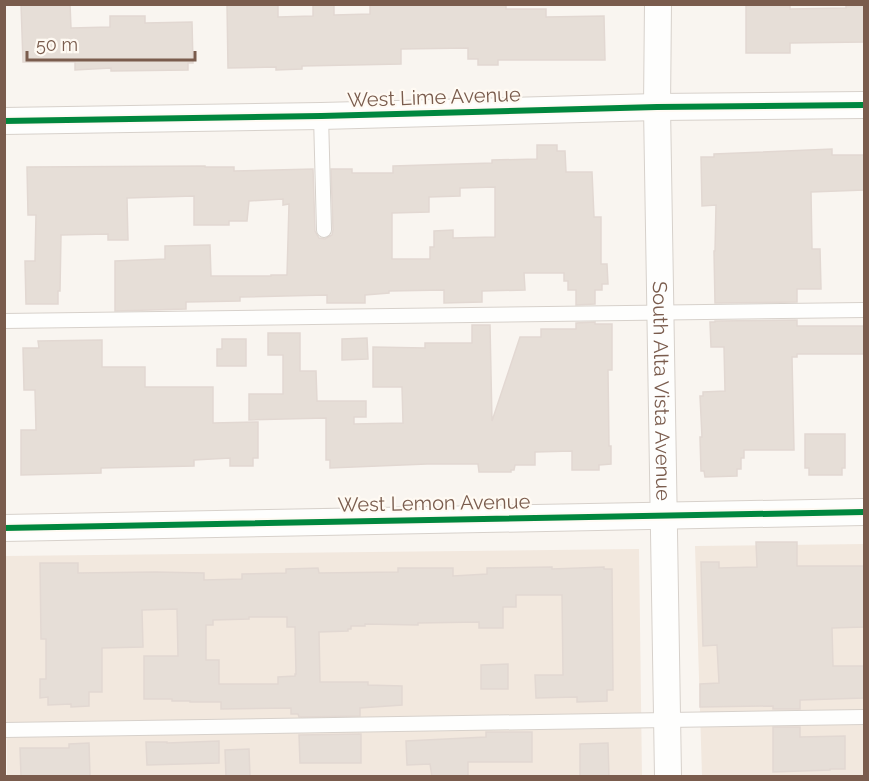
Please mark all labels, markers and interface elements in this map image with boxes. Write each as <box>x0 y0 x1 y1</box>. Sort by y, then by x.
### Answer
scale bar <box>27 24 195 62</box>
text: 50 m <box>36 34 78 55</box>
street label: West Lime Avenue <box>347 82 521 112</box>
street label: South Alta Vista Avenue <box>648 281 675 501</box>
street label: West Lemon Avenue <box>338 489 531 517</box>

